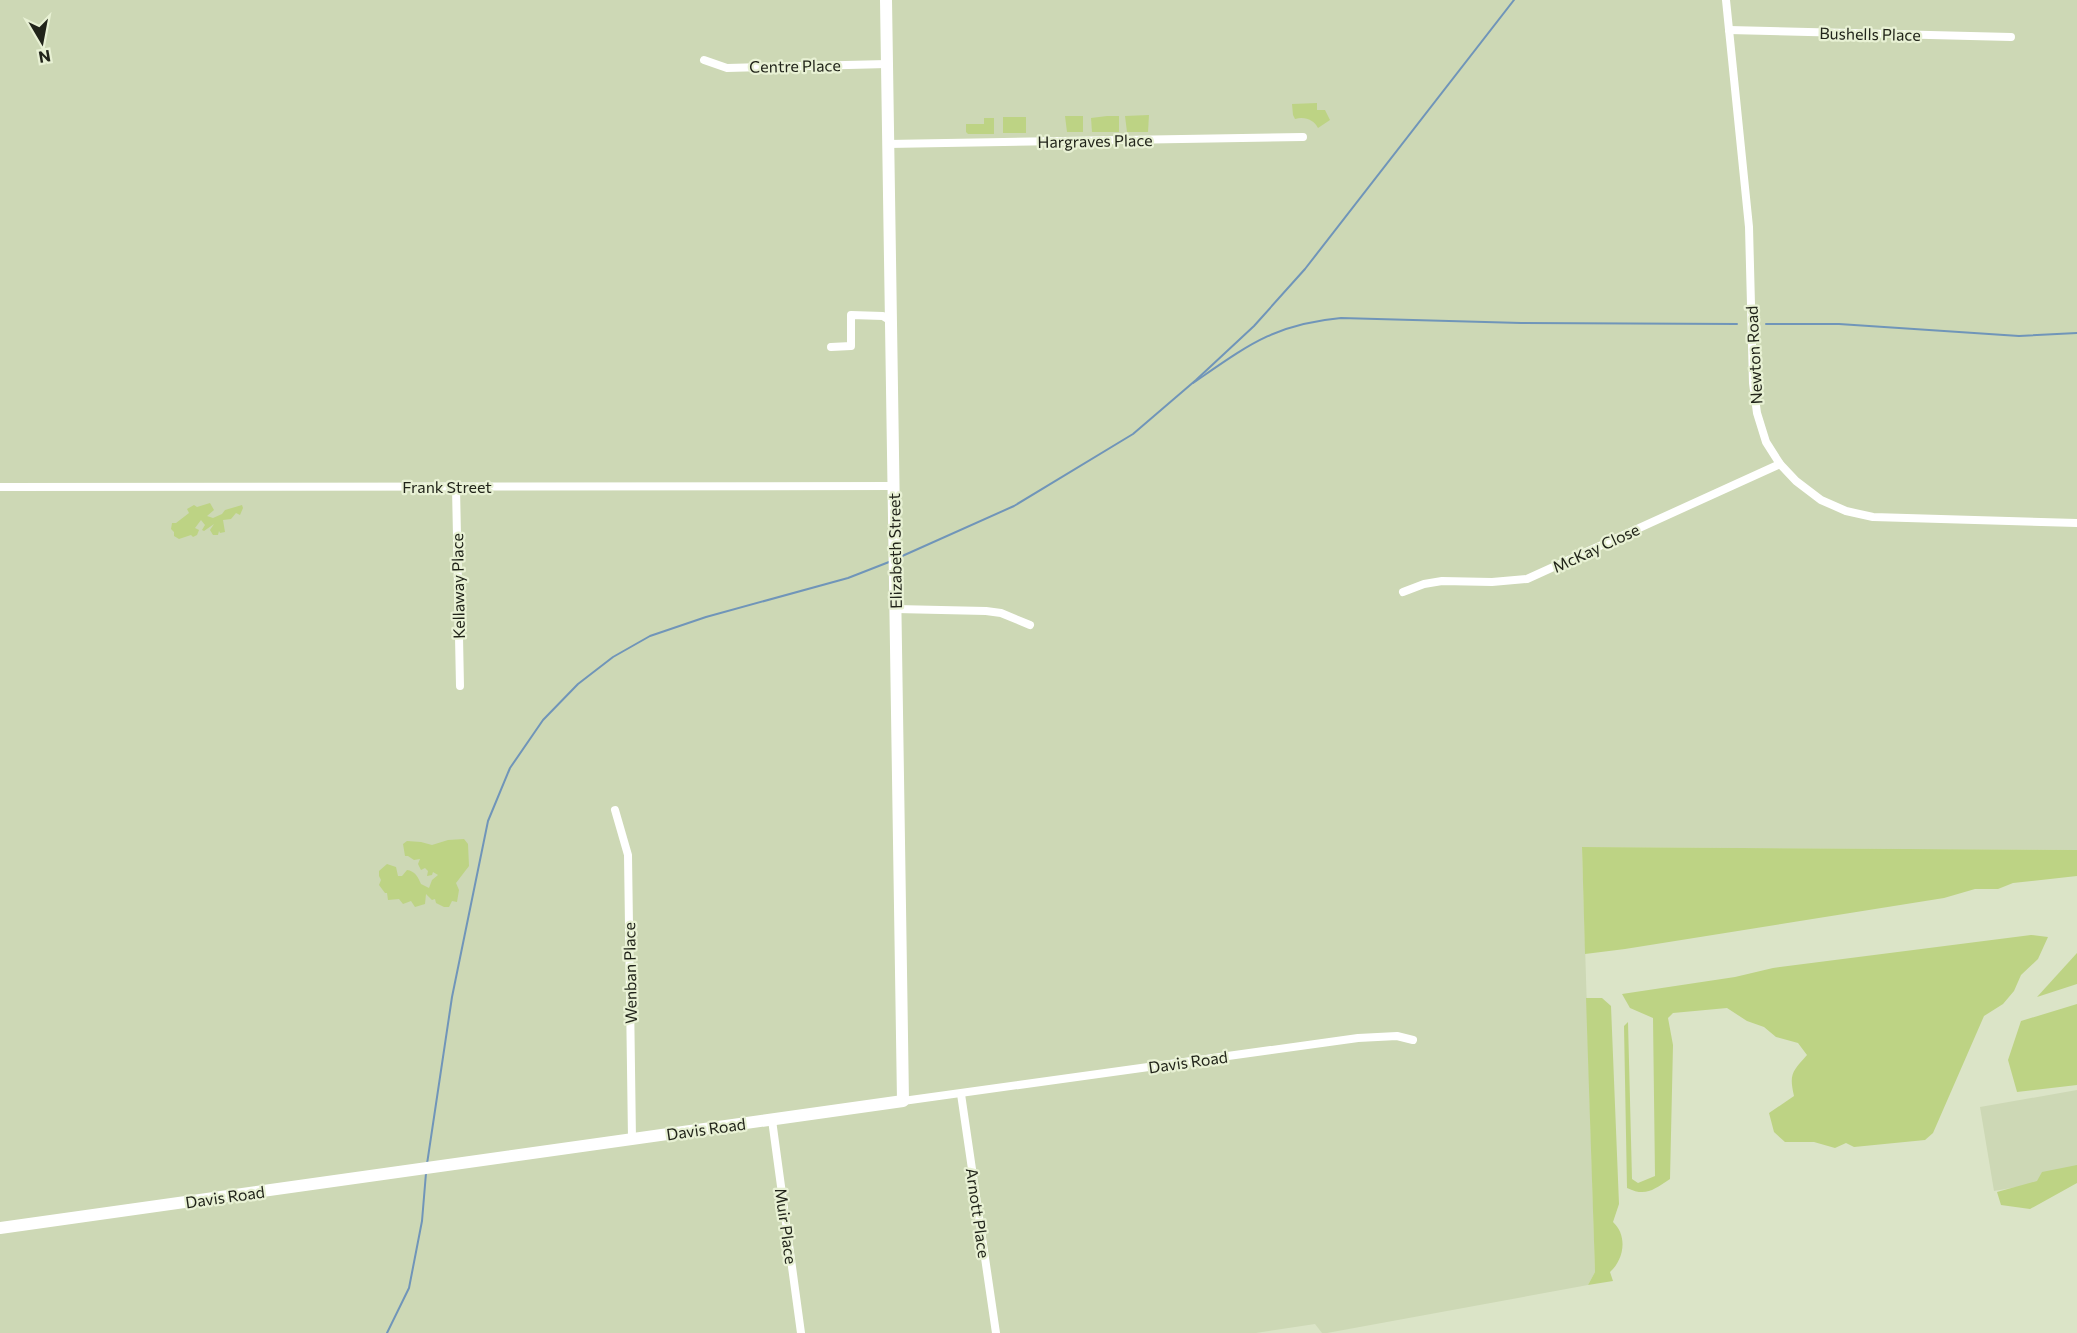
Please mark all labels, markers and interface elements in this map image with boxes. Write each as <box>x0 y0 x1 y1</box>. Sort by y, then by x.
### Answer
north arrow <box>12 12 72 72</box>
street label: Bushells Place <box>1819 23 1921 44</box>
text: N <box>37 47 52 68</box>
street label: Centre Place <box>749 55 841 76</box>
street label: Hargraves Place <box>1037 130 1153 151</box>
street label: Newton Road <box>1741 305 1766 405</box>
street label: Frank Street <box>402 477 492 496</box>
street label: Elizabeth Street <box>884 493 905 609</box>
street label: McKay Close <box>1549 519 1642 576</box>
street label: Kellaway Place <box>447 533 468 639</box>
street label: Wenban Place <box>619 922 640 1024</box>
street label: Davis Road <box>1147 1047 1229 1076</box>
street label: Davis Road <box>665 1114 747 1143</box>
street label: Arnott Place <box>963 1167 994 1259</box>
street label: Davis Road <box>184 1182 266 1211</box>
street label: Muir Place <box>772 1187 801 1265</box>

